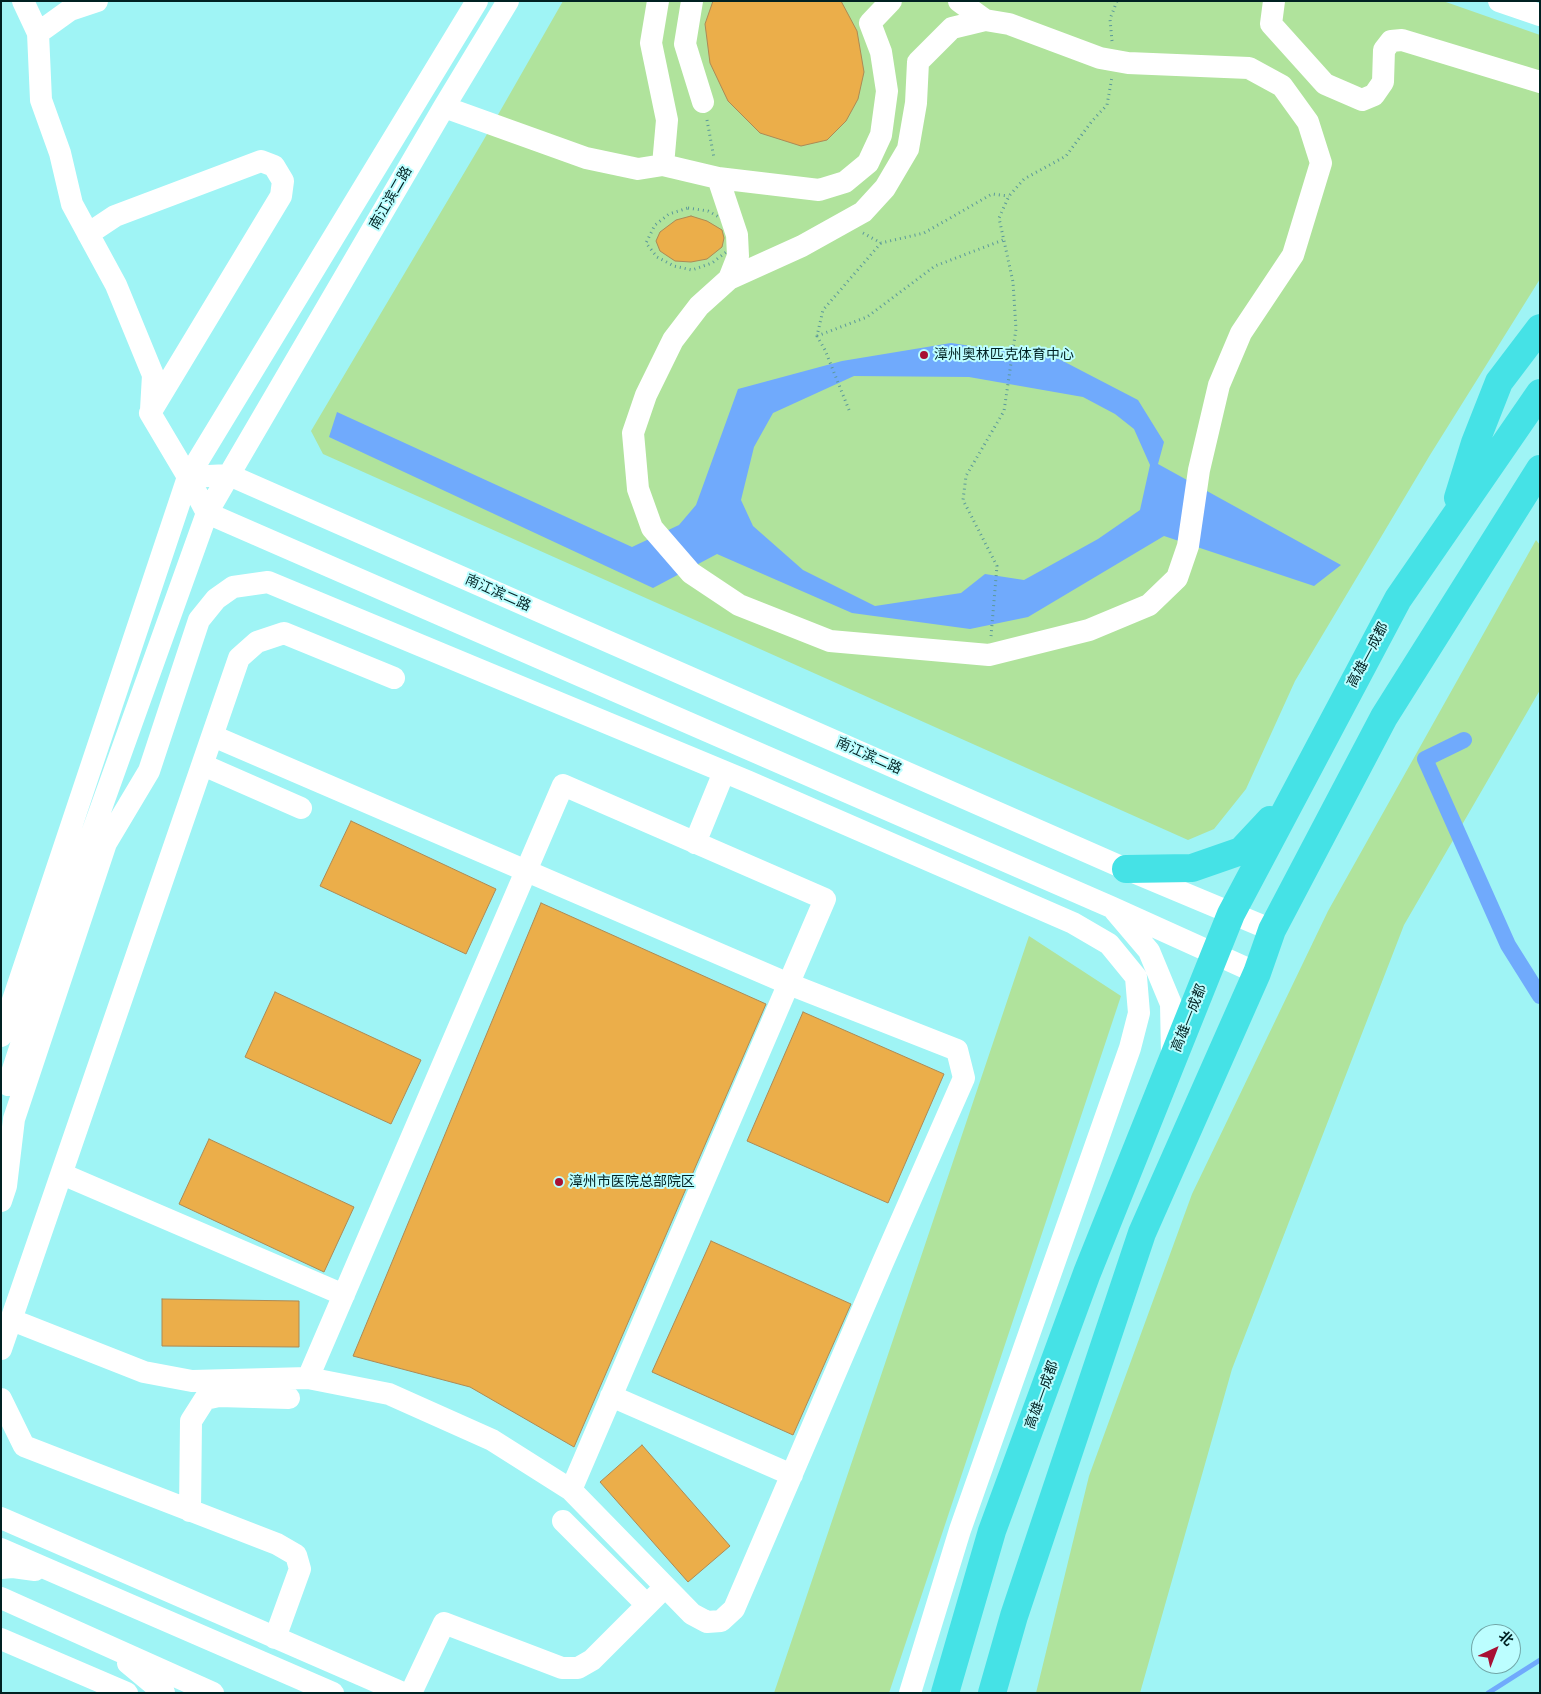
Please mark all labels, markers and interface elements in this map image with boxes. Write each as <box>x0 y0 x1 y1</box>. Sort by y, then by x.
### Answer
street label: 南江滨二路 <box>366 163 416 233</box>
place label: 漳州奥林匹克体育中心 <box>934 347 1074 363</box>
marker: 漳州奥林匹克体育中心 <box>918 349 930 361</box>
street label: 南江滨二路 <box>463 571 533 615</box>
street label: 高雄—成都 <box>1344 620 1392 690</box>
street label: 南江滨二路 <box>834 734 904 778</box>
street label: 高雄—成都 <box>1168 982 1210 1054</box>
place label: 漳州市医院总部院区 <box>569 1174 695 1190</box>
marker: 漳州市医院总部院区 <box>553 1176 565 1188</box>
street label: 高雄—成都 <box>1022 1359 1062 1431</box>
north arrow <box>1471 1624 1521 1674</box>
text: 北 <box>1495 1627 1517 1649</box>

